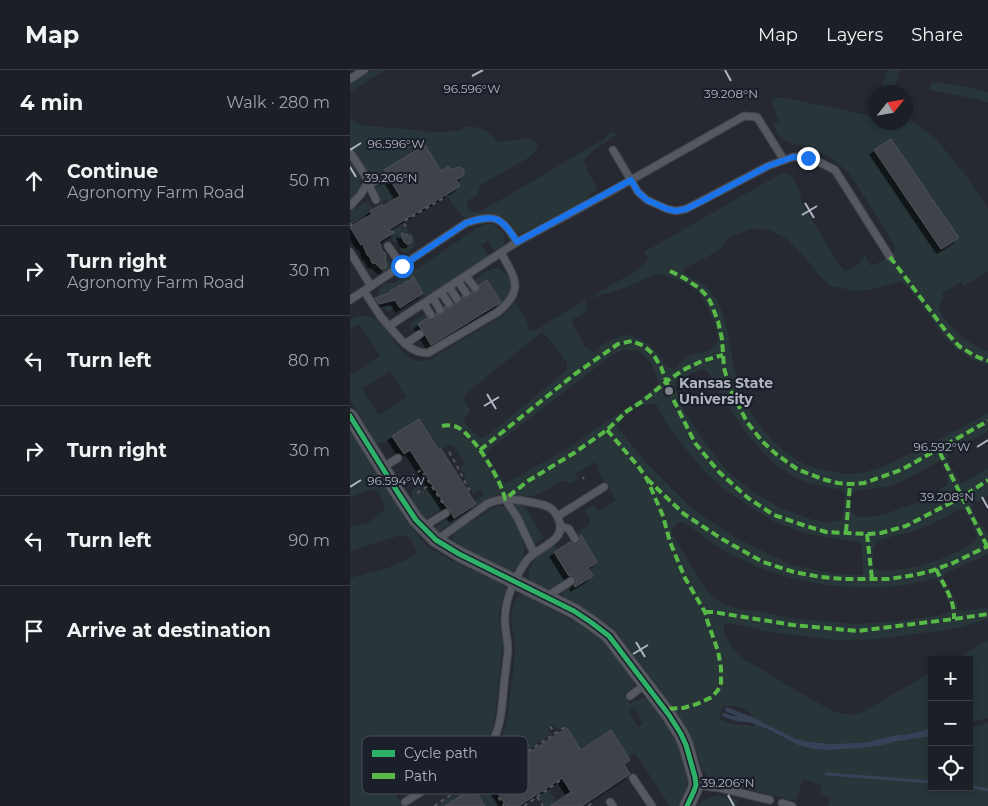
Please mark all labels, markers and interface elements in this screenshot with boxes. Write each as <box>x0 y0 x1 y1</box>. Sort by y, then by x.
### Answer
text: Map <box>25 20 79 49</box>
text: Map <box>758 24 798 46</box>
text: Layers <box>826 24 883 46</box>
text: Share <box>911 24 963 46</box>
text: 96.596°W <box>443 81 501 96</box>
north arrow <box>868 85 913 130</box>
text: 39.208°N <box>704 86 758 101</box>
text: 4 min <box>20 90 83 115</box>
text: Walk · 280 m <box>226 93 330 112</box>
text: 96.596°W <box>367 136 425 151</box>
route end <box>797 147 820 170</box>
text: Continue <box>67 160 158 183</box>
icon: ahead <box>20 167 48 195</box>
text: 39.206°N <box>364 170 418 185</box>
text: 50 m <box>289 171 330 190</box>
text: Agronomy Farm Road <box>67 183 245 202</box>
text: Turn right <box>67 250 167 273</box>
route start <box>391 255 414 278</box>
icon: right <box>20 257 48 285</box>
text: 30 m <box>289 261 330 280</box>
text: Agronomy Farm Road <box>67 273 245 292</box>
icon: left <box>20 347 48 375</box>
text: Turn left <box>67 349 152 372</box>
text: 80 m <box>288 351 330 370</box>
place label: Kansas State University <box>679 374 773 408</box>
marker: Kansas State University <box>663 385 675 397</box>
icon: right <box>20 437 48 465</box>
text: Turn right <box>67 439 167 462</box>
text: 96.592°W <box>914 439 970 454</box>
text: 30 m <box>289 441 330 460</box>
text: 96.594°W <box>367 473 425 488</box>
text: 39.208°N <box>920 489 974 504</box>
icon: left <box>20 527 48 555</box>
text: Turn left <box>67 529 152 552</box>
text: 90 m <box>288 531 330 550</box>
icon: arrive <box>20 617 48 645</box>
text: Arrive at destination <box>67 619 271 642</box>
map controls <box>928 656 973 791</box>
button: + <box>928 656 973 701</box>
button: − <box>928 701 973 746</box>
legend <box>362 736 528 794</box>
text: Cycle path <box>404 744 478 762</box>
button: locate <box>928 746 973 791</box>
text: Path <box>404 767 437 785</box>
text: 39.206°N <box>701 775 755 790</box>

